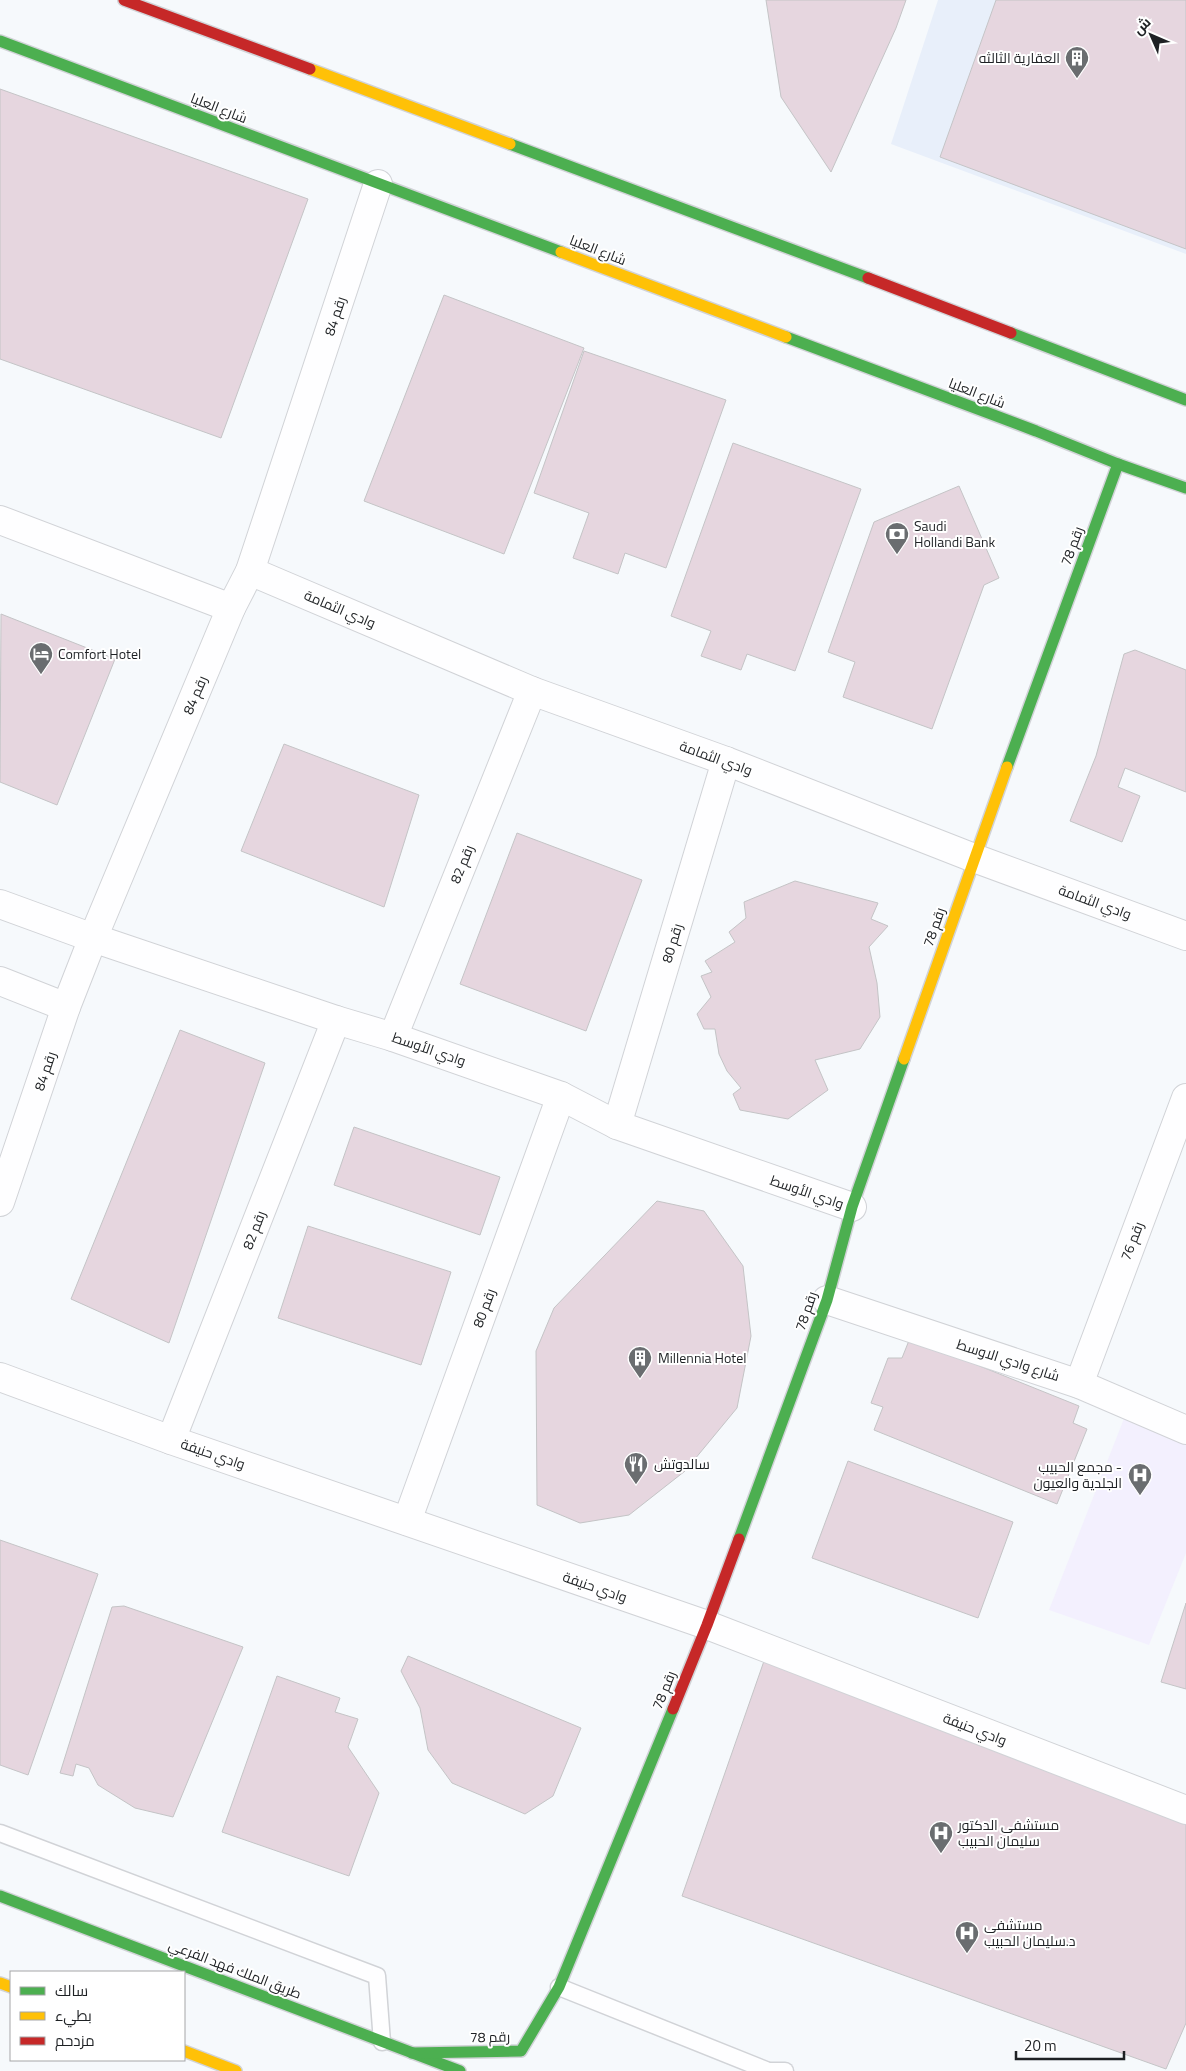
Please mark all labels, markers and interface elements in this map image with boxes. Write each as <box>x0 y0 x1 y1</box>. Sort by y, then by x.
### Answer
north arrow <box>1126 10 1176 60</box>
text: ش <box>1128 12 1155 39</box>
building icon: العقارية الثالثه <box>1064 45 1090 79</box>
place label: العقارية الثالثه <box>979 47 1060 68</box>
street label: شارع العليا <box>188 87 251 128</box>
street label: شارع العليا <box>567 229 630 270</box>
street label: رقم 84 <box>318 293 351 338</box>
street label: شارع العليا <box>946 372 1009 413</box>
place label: Saudi Hollandi Bank <box>914 515 995 552</box>
bank icon: Saudi Hollandi Bank <box>884 521 910 555</box>
street label: رقم 78 <box>1055 523 1088 568</box>
street label: وادي الثمامة <box>300 584 379 635</box>
hotel icon: Comfort Hotel <box>28 641 54 675</box>
place label: Comfort Hotel <box>58 643 141 664</box>
street label: رقم 84 <box>177 672 212 717</box>
street label: وادي الثمامة <box>676 735 756 782</box>
street label: رقم 82 <box>444 841 479 886</box>
street label: وادي الثمامة <box>1055 879 1135 926</box>
street label: رقم 78 <box>917 904 950 949</box>
street label: رقم 80 <box>656 921 687 965</box>
street label: وادي الأوسط <box>389 1026 469 1073</box>
street label: رقم 84 <box>28 1048 61 1093</box>
street label: وادي الأوسط <box>767 1169 847 1216</box>
street label: رقم 82 <box>237 1207 271 1252</box>
street label: رقم 76 <box>1115 1218 1149 1263</box>
street label: رقم 80 <box>467 1285 500 1330</box>
street label: رقم 78 <box>789 1288 822 1333</box>
street label: شارع وادي الاوسط <box>953 1333 1062 1388</box>
building icon: Millennia Hotel <box>627 1345 653 1379</box>
place label: Millennia Hotel <box>658 1347 747 1368</box>
street label: وادي حنيفة <box>177 1433 248 1476</box>
restaurant icon: سالدوتش <box>623 1451 649 1485</box>
place label: سالدوتش <box>654 1453 710 1474</box>
place label: مجمع الحبيب - الجلدية والعيون <box>1034 1456 1122 1493</box>
hospital icon: مجمع الحبيب - الجلدية والعيون <box>1127 1462 1153 1496</box>
street label: وادي حنيفة <box>559 1566 630 1609</box>
street label: رقم 78 <box>646 1667 681 1712</box>
street label: وادي حنيفة <box>940 1707 1010 1752</box>
place label: مستشفى الدكتور سليمان الحبيب <box>957 1814 1059 1851</box>
hospital icon: مستشفى الدكتور سليمان الحبيب <box>928 1820 954 1854</box>
place label: مستشفى د.سليمان الحبيب <box>984 1914 1076 1951</box>
hospital icon: مستشفى د.سليمان الحبيب <box>954 1920 980 1954</box>
street label: طريق الملك فهد الفرعي <box>165 1934 305 2005</box>
legend <box>10 1971 185 2061</box>
text: سالك <box>55 1979 88 2002</box>
text: بطيء <box>55 2004 92 2028</box>
street label: رقم 78 <box>470 2026 510 2047</box>
scale bar <box>1016 2028 1124 2060</box>
text: مزدحم <box>55 2029 95 2052</box>
text: 20 m <box>1024 2034 1057 2057</box>

